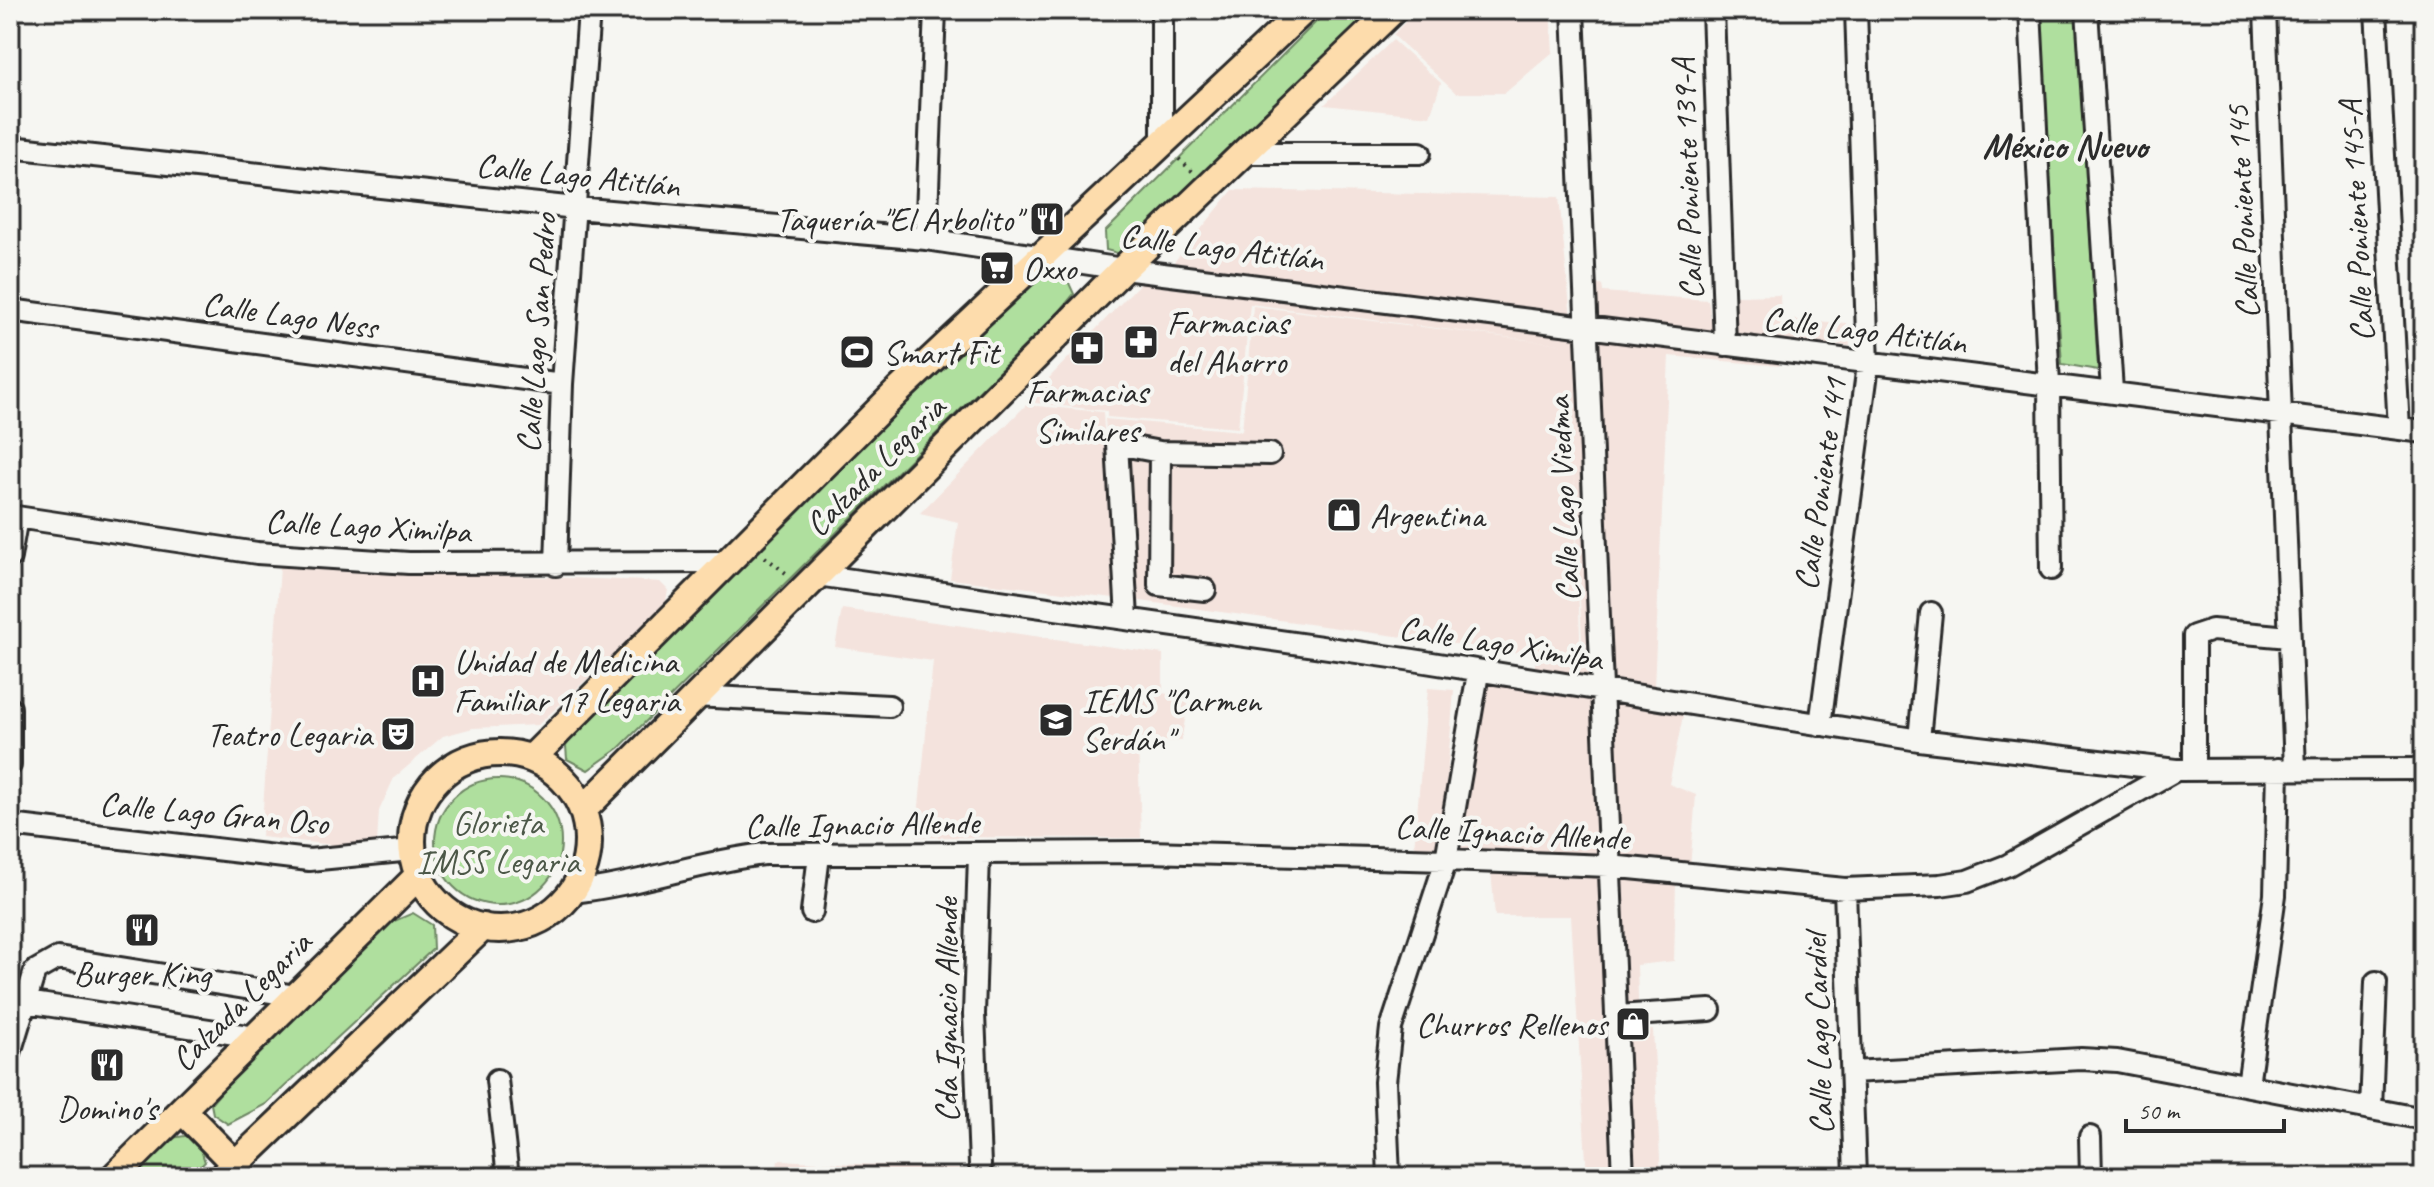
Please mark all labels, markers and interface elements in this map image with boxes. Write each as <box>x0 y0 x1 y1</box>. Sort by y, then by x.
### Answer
street label: Calle Poniente 139-A <box>1661 56 1713 300</box>
street label: Calle Poniente 145-A <box>2328 97 2384 343</box>
street label: Calle Poniente 145 <box>2215 103 2269 320</box>
district label: México Nuevo <box>1983 123 2150 169</box>
street label: Calle Lago Atitlán <box>474 143 683 207</box>
place label: Taquería "El Arbolito" <box>776 198 1028 241</box>
restaurant icon: Taquería "El Arbolito" <box>1028 200 1066 238</box>
street label: Calle Lago San Pedro <box>506 210 566 454</box>
street label: Calle Lago Atitlán <box>1118 213 1328 281</box>
place label: Oxxo <box>1023 247 1078 290</box>
supermarket icon: Oxxo <box>978 249 1016 287</box>
street label: Calle Lago Ness <box>200 281 382 349</box>
street label: Calle Lago Atitlán <box>1761 296 1971 364</box>
place label: Farmacias del Ahorro <box>1167 301 1292 383</box>
pharmacy icon: Farmacias del Ahorro <box>1122 323 1160 361</box>
pharmacy icon: Farmacias Similares <box>1068 329 1106 367</box>
place label: Smart Fit <box>883 331 1002 374</box>
sports icon: Smart Fit <box>838 333 876 371</box>
place label: Farmacias Similares <box>1026 370 1151 452</box>
street label: Calle Poniente 141 <box>1784 374 1856 593</box>
street label: Calzada Legaria <box>796 385 956 545</box>
street label: Calle Lago Viedma <box>1536 393 1590 603</box>
place label: Argentina <box>1370 494 1487 537</box>
shop icon: Argentina <box>1325 496 1363 534</box>
street label: Calle Lago Ximilpa <box>264 499 474 553</box>
street label: Calle Lago Ximilpa <box>1396 606 1608 681</box>
place label: Unidad de Medicina Familiar 17 Legaria <box>454 640 682 722</box>
hospital icon: Unidad de Medicina Familiar 17 Legaria <box>409 662 447 700</box>
place label: IEMS "Carmen Serdán" <box>1082 679 1263 761</box>
school or university icon: IEMS "Carmen Serdán" <box>1037 701 1075 739</box>
place label: Teatro Legaria <box>206 713 374 756</box>
theatre icon: Teatro Legaria <box>379 715 417 753</box>
street label: Calle Lago Gran Oso <box>98 782 332 845</box>
street label: Calle Ignacio Allende <box>744 800 983 848</box>
park label: Glorieta IMSS Legaria <box>416 801 582 883</box>
street label: Calle Ignacio Allende <box>1394 804 1633 860</box>
street label: Cda Ignacio Allende <box>925 896 968 1122</box>
restaurant icon: Burger King <box>123 911 161 949</box>
street label: Calzada Legaria <box>162 920 322 1080</box>
street label: Calle Lago Cardiel <box>1793 926 1843 1135</box>
place label: Burger King <box>74 952 213 995</box>
place label: Churros Rellenos <box>1416 1003 1609 1046</box>
shop icon: Churros Rellenos <box>1614 1005 1652 1043</box>
restaurant icon: Domino's <box>88 1046 126 1084</box>
scale bar <box>2126 1083 2284 1133</box>
place label: Domino's <box>57 1087 161 1130</box>
text: 50 m <box>2138 1096 2181 1126</box>

